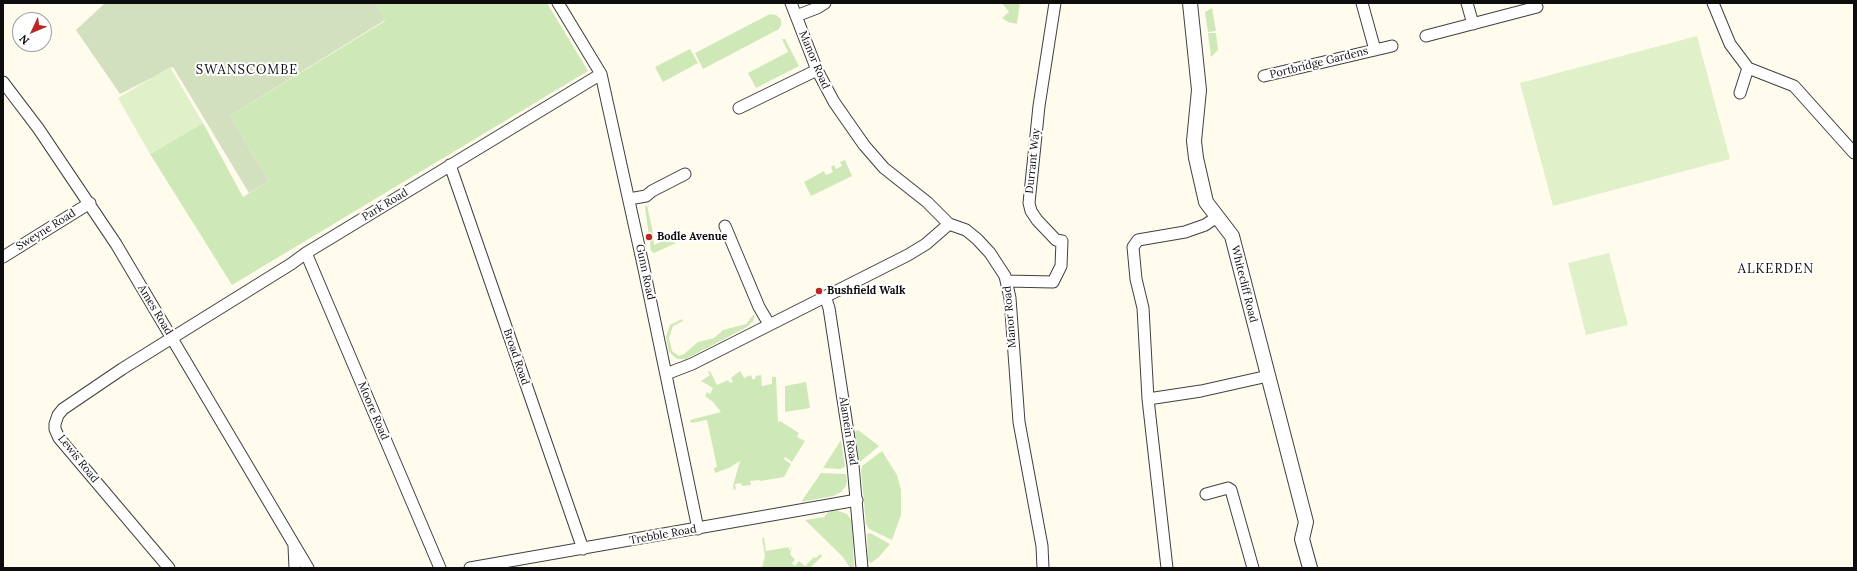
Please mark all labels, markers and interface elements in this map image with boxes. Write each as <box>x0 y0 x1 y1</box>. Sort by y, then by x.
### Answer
north arrow <box>12 12 52 52</box>
street label: Manor Road <box>796 29 832 91</box>
text: N <box>16 32 32 48</box>
street label: Portbridge Gardens <box>1268 44 1370 82</box>
district label: SWANSCOMBE <box>196 62 298 78</box>
street label: Durrant Way <box>1023 128 1043 194</box>
street label: Park Road <box>360 186 410 224</box>
street label: Sweyne Road <box>14 206 78 254</box>
place label: Bodle Avenue <box>657 230 727 244</box>
marker: Bodle Avenue <box>644 232 654 242</box>
street label: Gunn Road <box>633 243 657 301</box>
street label: Whitecliff Road <box>1228 244 1260 324</box>
district label: ALKERDEN <box>1738 261 1814 277</box>
street label: Ames Road <box>135 283 175 337</box>
place label: Bushfield Walk <box>827 284 905 298</box>
marker: Bushfield Walk <box>814 286 824 296</box>
street label: Manor Road <box>1001 286 1019 348</box>
street label: Broad Road <box>500 327 532 387</box>
street label: Moore Road <box>355 380 391 442</box>
street label: Alamein Road <box>836 396 860 466</box>
street label: Lewis Road <box>55 432 101 486</box>
street label: Trebble Road <box>629 523 697 547</box>

